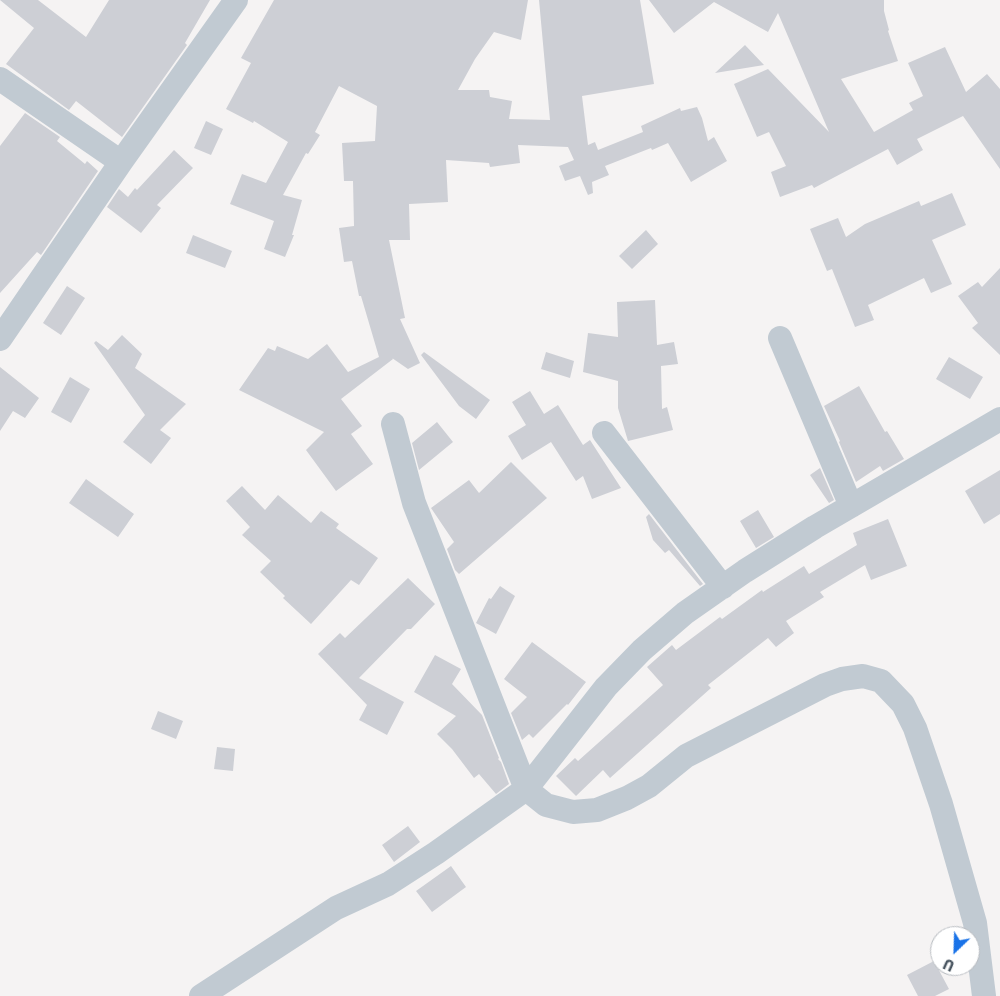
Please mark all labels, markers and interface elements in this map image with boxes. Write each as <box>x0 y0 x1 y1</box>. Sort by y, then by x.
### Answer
north arrow <box>930 926 980 976</box>
text: U <box>941 954 957 974</box>

